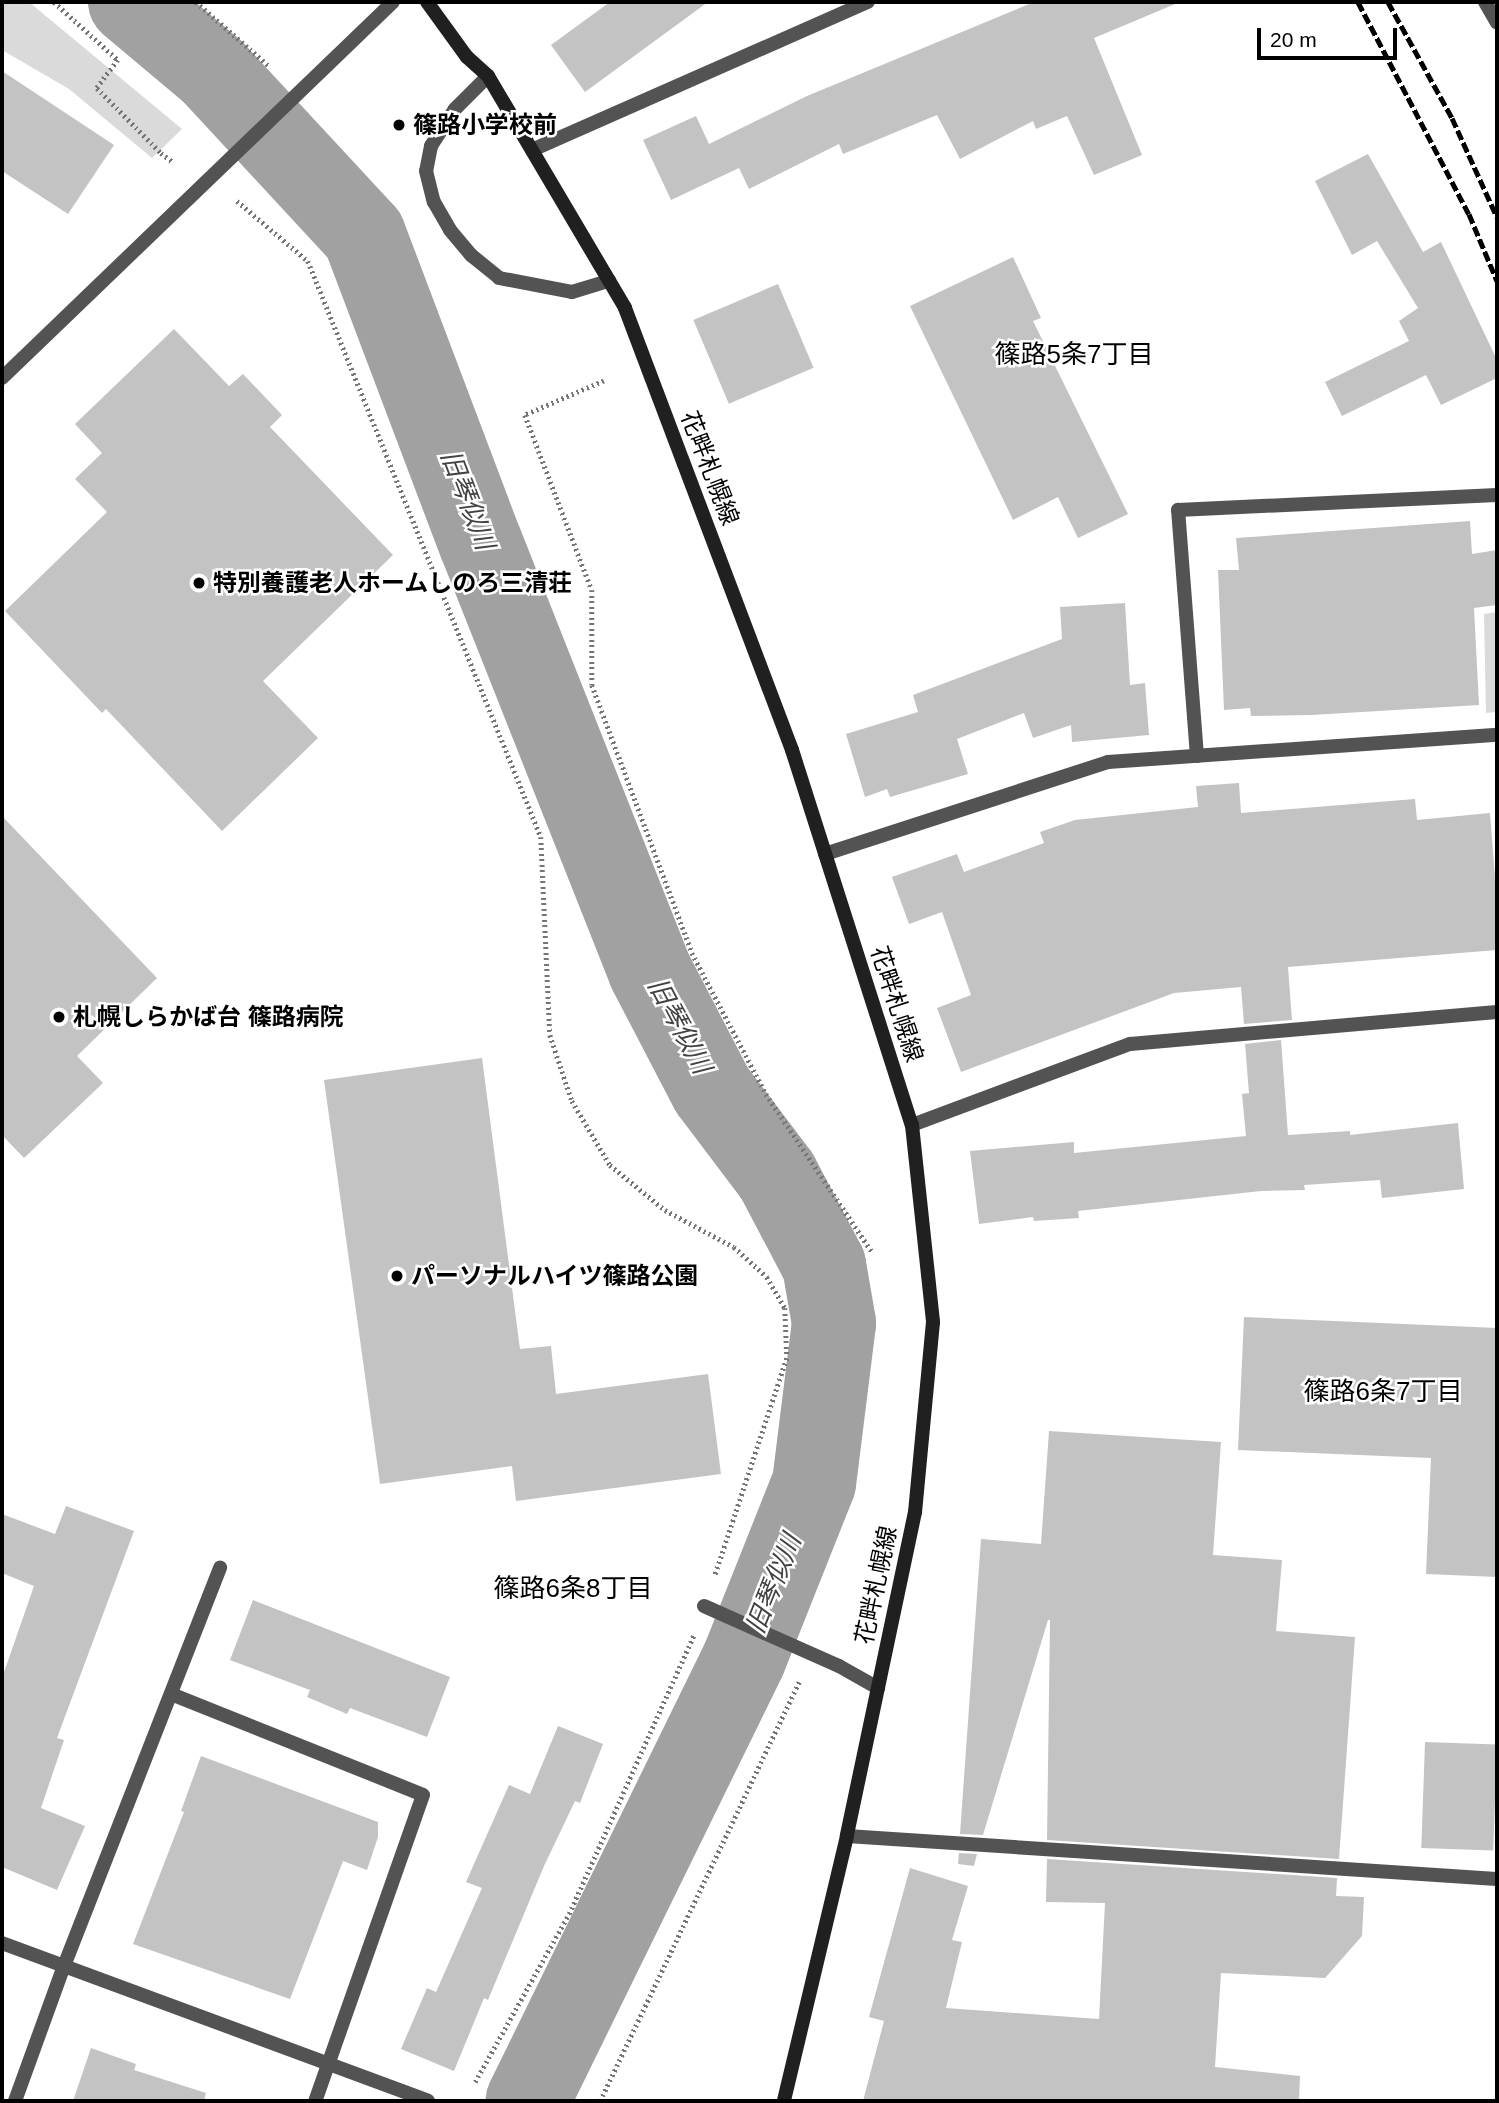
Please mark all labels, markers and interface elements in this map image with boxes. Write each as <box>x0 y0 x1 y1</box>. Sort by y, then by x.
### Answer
scale bar <box>1261 14 1401 58</box>
text: 20 m <box>1270 28 1317 51</box>
place label: 篠路小学校前 <box>413 111 557 139</box>
marker: 篠路小学校前 <box>391 117 407 133</box>
district label: 篠路5条7丁目 <box>995 339 1153 371</box>
street label: 花畔札幌線 <box>675 407 745 529</box>
water label: 旧琴似川 <box>434 446 500 554</box>
place label: 特別養護老人ホームしのろ三清荘 <box>213 569 573 597</box>
marker: 特別養護老人ホームしのろ三清荘 <box>191 575 207 591</box>
street label: 花畔札幌線 <box>865 942 929 1066</box>
water label: 旧琴似川 <box>641 973 717 1079</box>
place label: 札幌しらかば台 篠路病院 <box>73 1003 344 1031</box>
marker: 札幌しらかば台 篠路病院 <box>51 1009 67 1025</box>
place label: パーソナルハイツ篠路公園 <box>411 1262 699 1290</box>
marker: パーソナルハイツ篠路公園 <box>389 1268 405 1284</box>
district label: 篠路6条7丁目 <box>1304 1376 1462 1408</box>
street label: 花畔札幌線 <box>849 1523 903 1647</box>
water label: 旧琴似川 <box>740 1530 808 1638</box>
district label: 篠路6条8丁目 <box>494 1573 652 1605</box>

